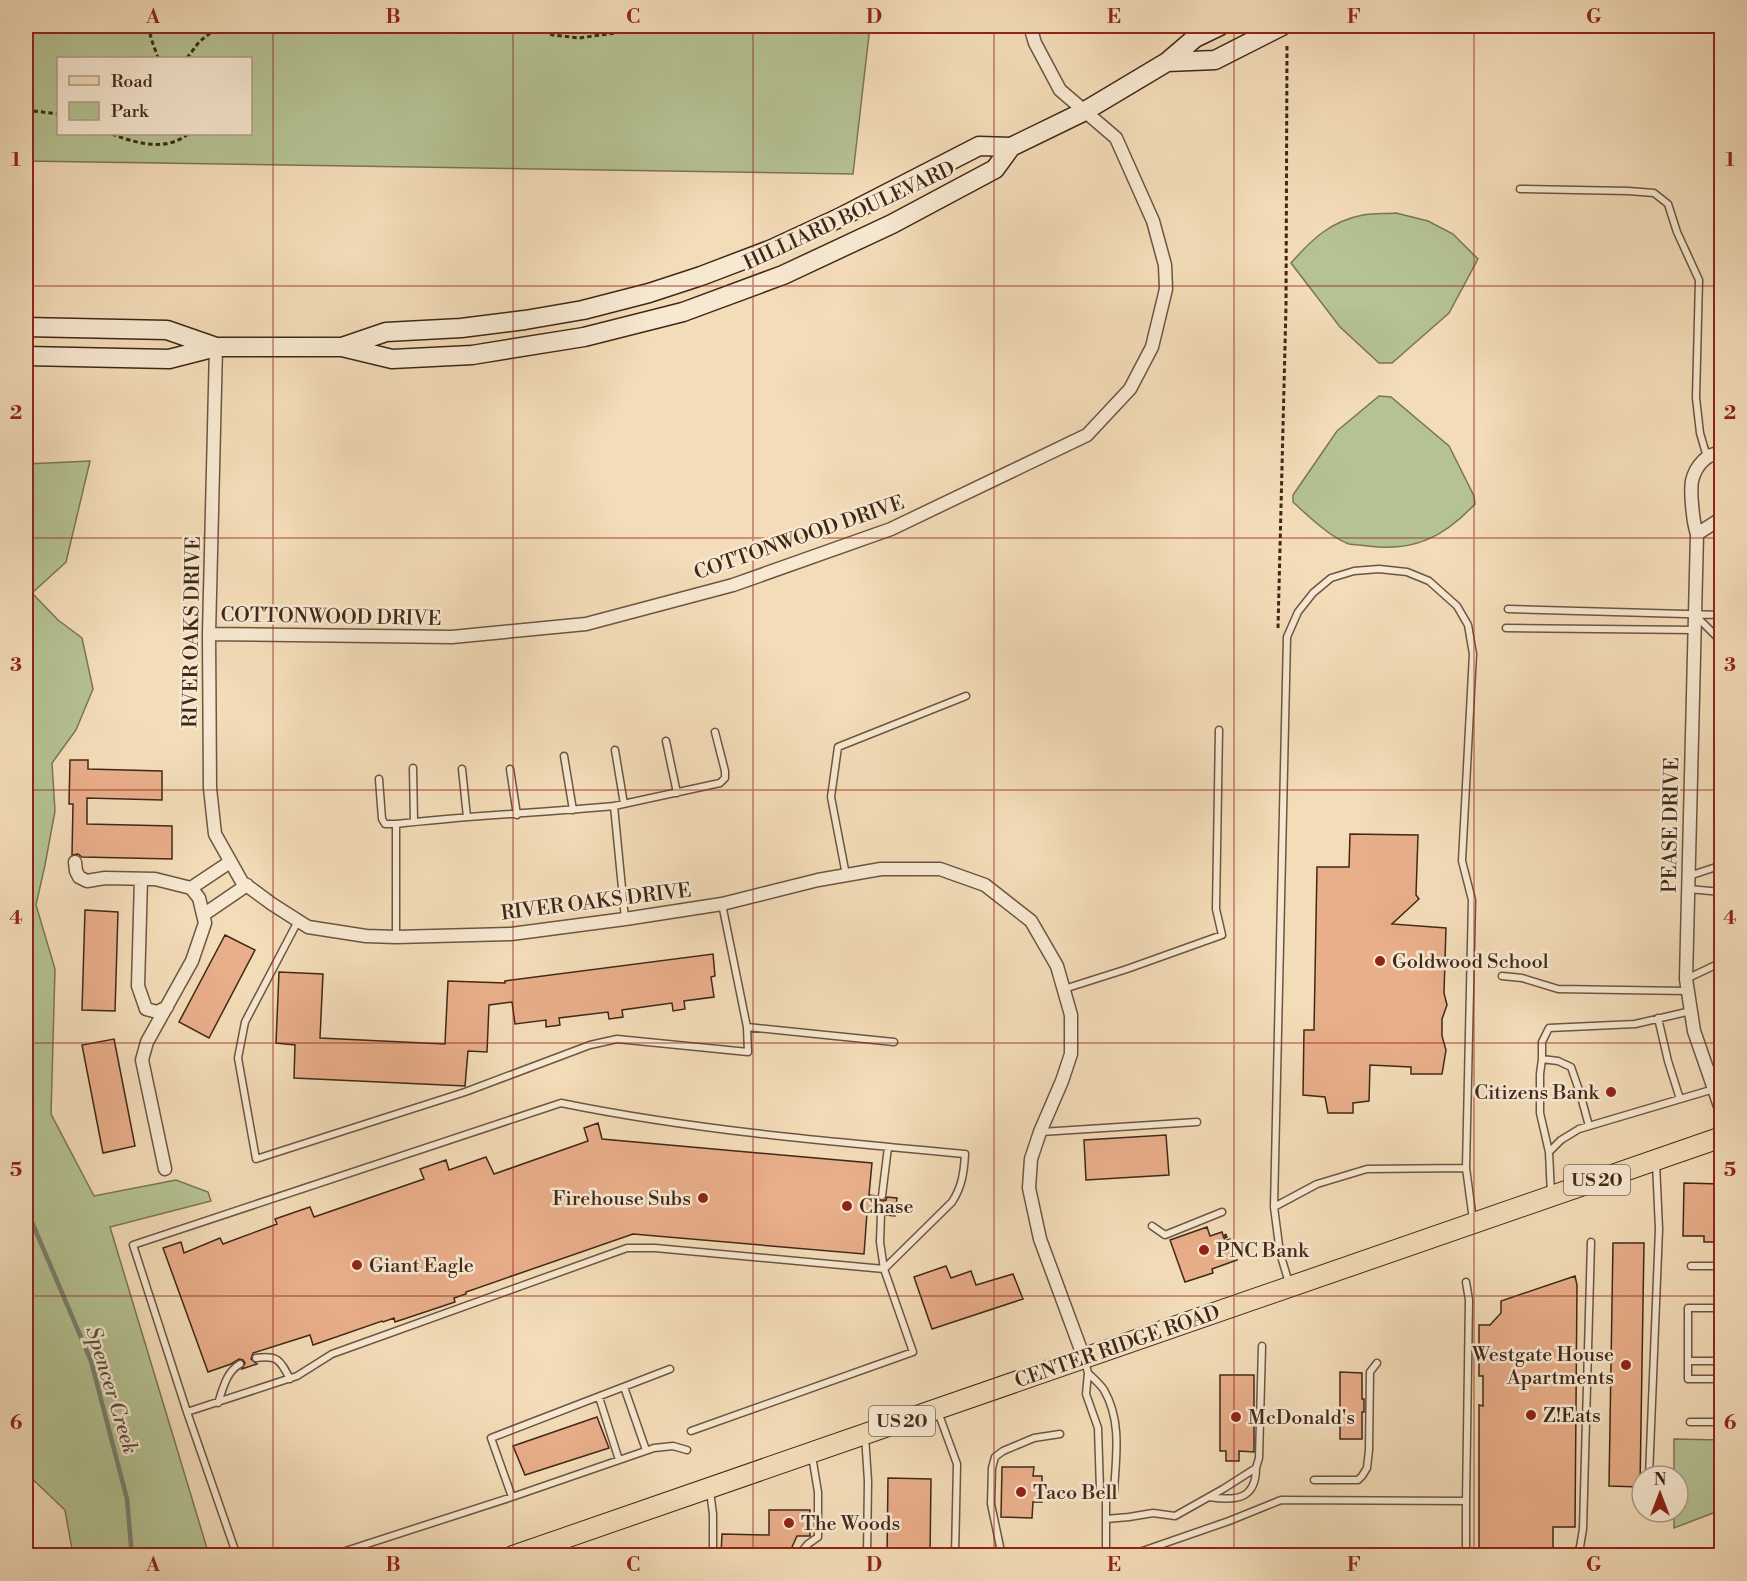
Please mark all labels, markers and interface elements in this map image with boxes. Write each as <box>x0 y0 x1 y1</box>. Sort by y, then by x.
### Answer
text: A <box>145 5 161 30</box>
text: B <box>385 5 401 30</box>
text: C <box>626 5 640 30</box>
text: D <box>866 5 882 30</box>
text: E <box>1107 5 1121 30</box>
text: F <box>1347 5 1361 30</box>
text: G <box>1586 5 1602 30</box>
legend <box>57 57 252 135</box>
text: Road <box>111 70 154 93</box>
text: Park <box>111 100 150 123</box>
text: 1 <box>11 148 21 173</box>
text: 1 <box>1725 148 1735 173</box>
street label: HILLIARD BOULEVARD <box>740 156 959 276</box>
text: 2 <box>10 401 22 426</box>
text: 2 <box>1724 401 1736 426</box>
street label: COTTONWOOD DRIVE <box>691 491 908 586</box>
street label: RIVER OAKS DRIVE <box>178 536 207 728</box>
street label: COTTONWOOD DRIVE <box>220 603 442 632</box>
text: 3 <box>10 653 22 678</box>
text: 3 <box>1724 653 1736 678</box>
street label: PEASE DRIVE <box>1658 757 1685 893</box>
street label: RIVER OAKS DRIVE <box>499 878 693 927</box>
text: 4 <box>9 906 23 931</box>
text: 4 <box>1723 906 1737 931</box>
place label: Goldwood School <box>1392 950 1549 975</box>
marker: Goldwood School <box>1373 954 1387 968</box>
place label: Citizens Bank <box>1474 1081 1601 1106</box>
marker: Citizens Bank <box>1604 1085 1618 1099</box>
text: 5 <box>10 1158 22 1183</box>
text: 5 <box>1724 1158 1736 1183</box>
road number: US 20 <box>1564 1165 1630 1195</box>
place label: Firehouse Subs <box>552 1187 691 1212</box>
marker: Firehouse Subs <box>696 1191 710 1205</box>
place label: Chase <box>859 1195 914 1220</box>
marker: Chase <box>840 1199 854 1213</box>
place label: PNC Bank <box>1216 1239 1310 1264</box>
marker: PNC Bank <box>1197 1243 1211 1257</box>
place label: Giant Eagle <box>369 1254 474 1279</box>
marker: Giant Eagle <box>350 1258 364 1272</box>
street label: CENTER RIDGE ROAD <box>1012 1301 1223 1394</box>
water label: Spencer Creek <box>79 1323 143 1457</box>
place label: Westgate House Apartments <box>1471 1343 1614 1391</box>
marker: Westgate House Apartments <box>1619 1358 1633 1372</box>
place label: Z!Eats <box>1543 1404 1601 1429</box>
road number: US 20 <box>869 1406 935 1436</box>
place label: McDonald's <box>1248 1406 1355 1431</box>
marker: Z!Eats <box>1524 1408 1538 1422</box>
marker: McDonald's <box>1229 1410 1243 1424</box>
text: 6 <box>10 1411 23 1436</box>
text: 6 <box>1724 1411 1737 1436</box>
north arrow <box>1630 1464 1690 1524</box>
text: N <box>1654 1470 1667 1490</box>
place label: Taco Bell <box>1033 1481 1118 1506</box>
marker: Taco Bell <box>1014 1485 1028 1499</box>
place label: The Woods <box>801 1512 900 1537</box>
marker: The Woods <box>782 1516 796 1530</box>
text: A <box>145 1553 161 1578</box>
text: B <box>385 1553 401 1578</box>
text: C <box>626 1553 640 1578</box>
text: D <box>866 1553 882 1578</box>
text: E <box>1107 1553 1121 1578</box>
text: F <box>1347 1553 1361 1578</box>
text: G <box>1586 1553 1602 1578</box>

